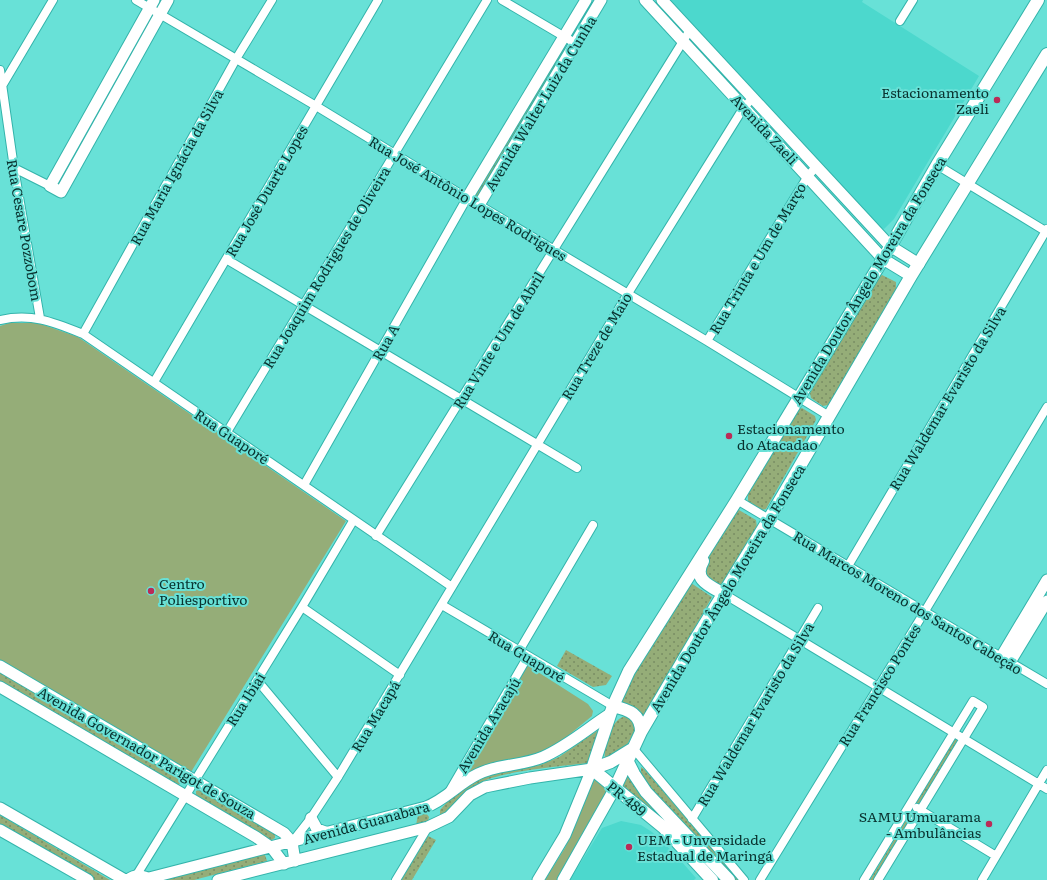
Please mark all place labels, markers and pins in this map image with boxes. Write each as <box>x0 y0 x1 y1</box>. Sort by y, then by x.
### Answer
place label: Estacionamento Zaeli <box>881 82 989 118</box>
marker: Estacionamento Zaeli <box>992 95 1002 105</box>
place label: Estacionamento do Atacadao <box>737 418 845 454</box>
marker: Estacionamento do Atacadao <box>724 431 734 441</box>
place label: Centro Poliesportivo <box>159 573 248 609</box>
marker: Centro Poliesportivo <box>146 586 156 596</box>
place label: SAMU Umuarama - Ambulâncias <box>859 806 981 842</box>
marker: SAMU Umuarama - Ambulâncias <box>984 819 994 829</box>
place label: UEM - Unversidade Estadual de Maringá <box>637 829 773 865</box>
marker: UEM - Unversidade Estadual de Maringá <box>624 842 634 852</box>

